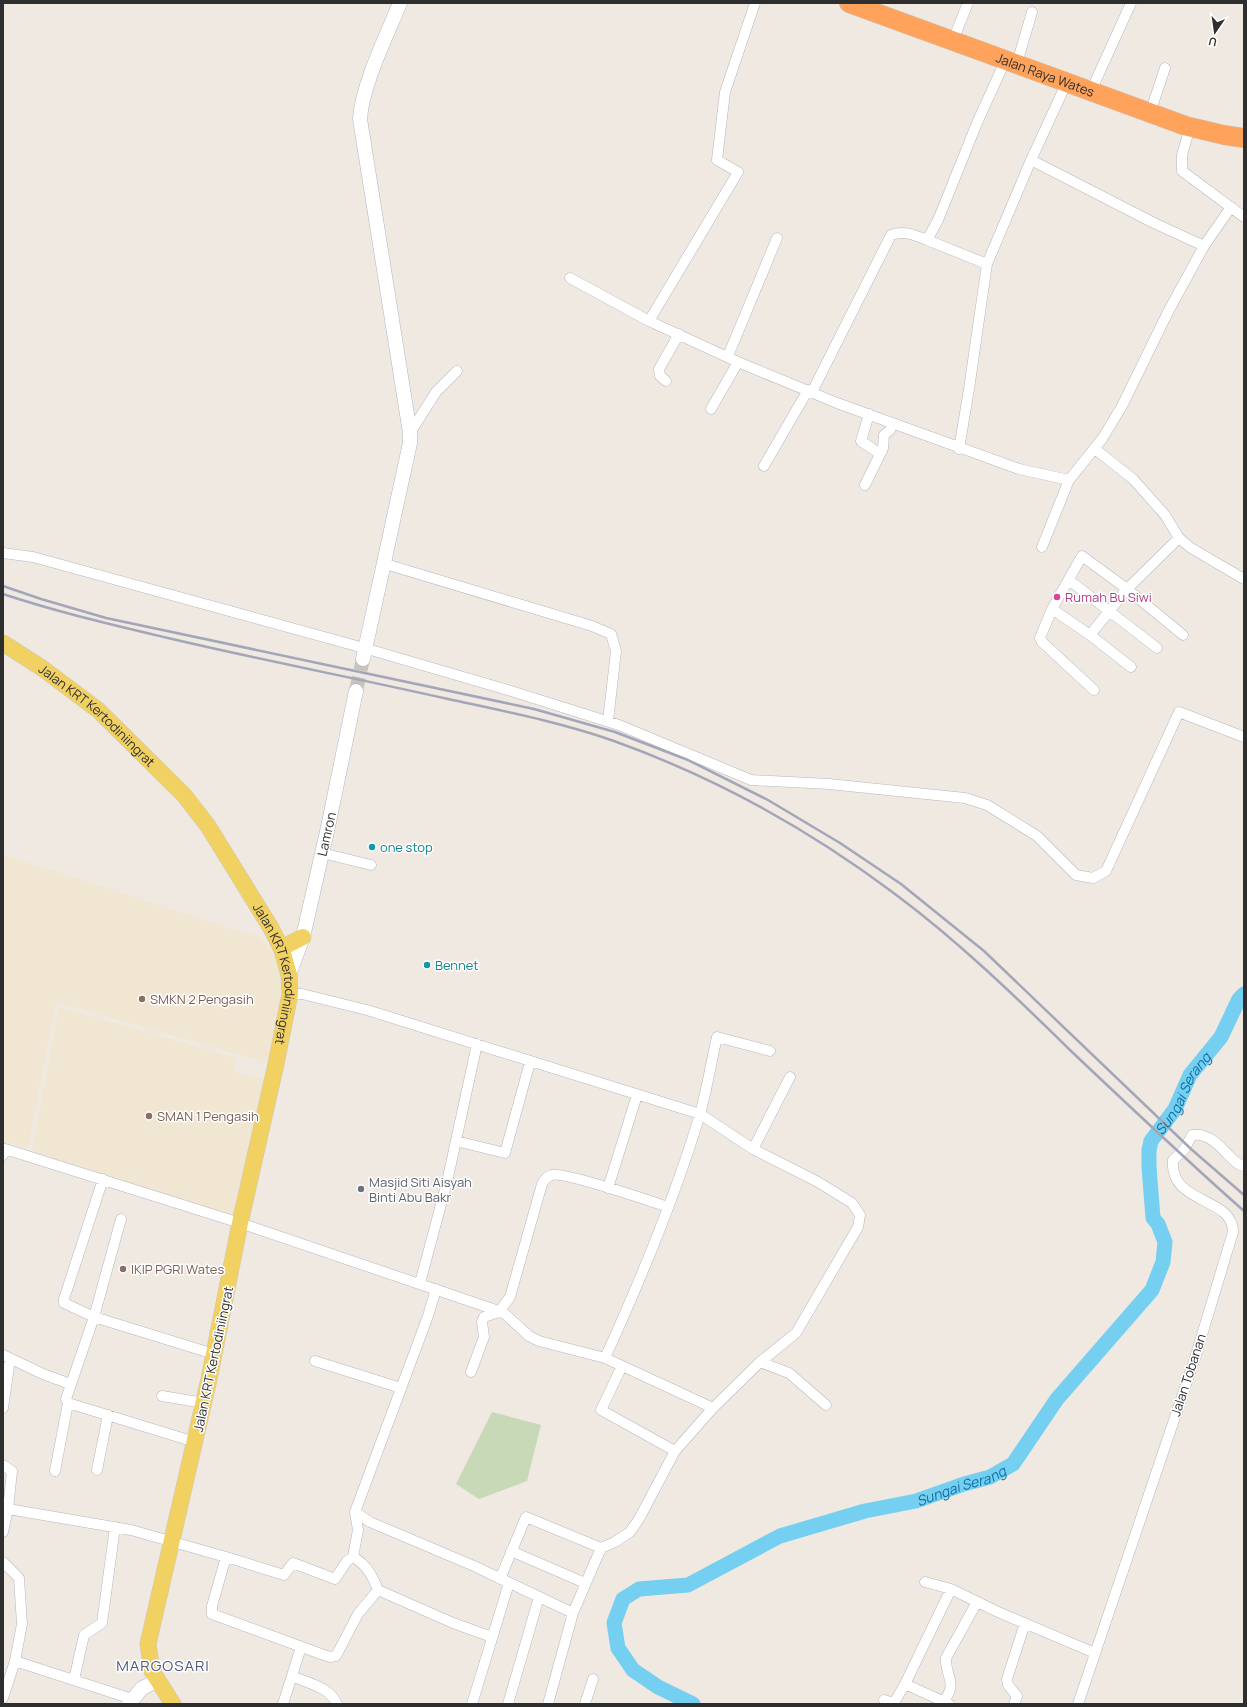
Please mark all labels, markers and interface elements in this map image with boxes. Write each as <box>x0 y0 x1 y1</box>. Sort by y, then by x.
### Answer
north arrow <box>1195 12 1235 52</box>
text: U <box>1207 34 1218 50</box>
street label: Jalan Raya Wates <box>994 48 1097 101</box>
place label: Rumah Bu Siwi <box>1065 588 1152 606</box>
marker: Rumah Bu Siwi <box>1052 592 1062 602</box>
street label: Jalan KRT Kertodiniingrat <box>35 660 159 771</box>
street label: Lamron <box>313 810 340 858</box>
place label: one stop <box>380 838 433 856</box>
marker: one stop <box>367 842 377 852</box>
street label: Jalan KRT Kertodiniingrat <box>249 900 299 1046</box>
place label: Bennet <box>435 956 479 974</box>
marker: Bennet <box>422 960 432 970</box>
place label: SMKN 2 Pengasih <box>150 990 254 1008</box>
marker: SMKN 2 Pengasih <box>137 994 147 1004</box>
water label: Sungai Serang <box>1150 1047 1216 1138</box>
place label: SMAN 1 Pengasih <box>157 1107 259 1125</box>
marker: SMAN 1 Pengasih <box>144 1111 154 1121</box>
place label: Masjid Siti Aisyah Binti Abu Bakr <box>369 1173 472 1206</box>
marker: Masjid Siti Aisyah Binti Abu Bakr <box>356 1184 366 1194</box>
place label: IKIP PGRI Wates <box>131 1260 224 1278</box>
marker: IKIP PGRI Wates <box>118 1264 128 1274</box>
street label: Jalan KRT Kertodiniingrat <box>189 1284 237 1434</box>
street label: Jalan Tobanan <box>1166 1331 1210 1419</box>
water label: Sungai Serang <box>913 1460 1010 1510</box>
district label: MARGOSARI <box>116 1655 210 1676</box>

